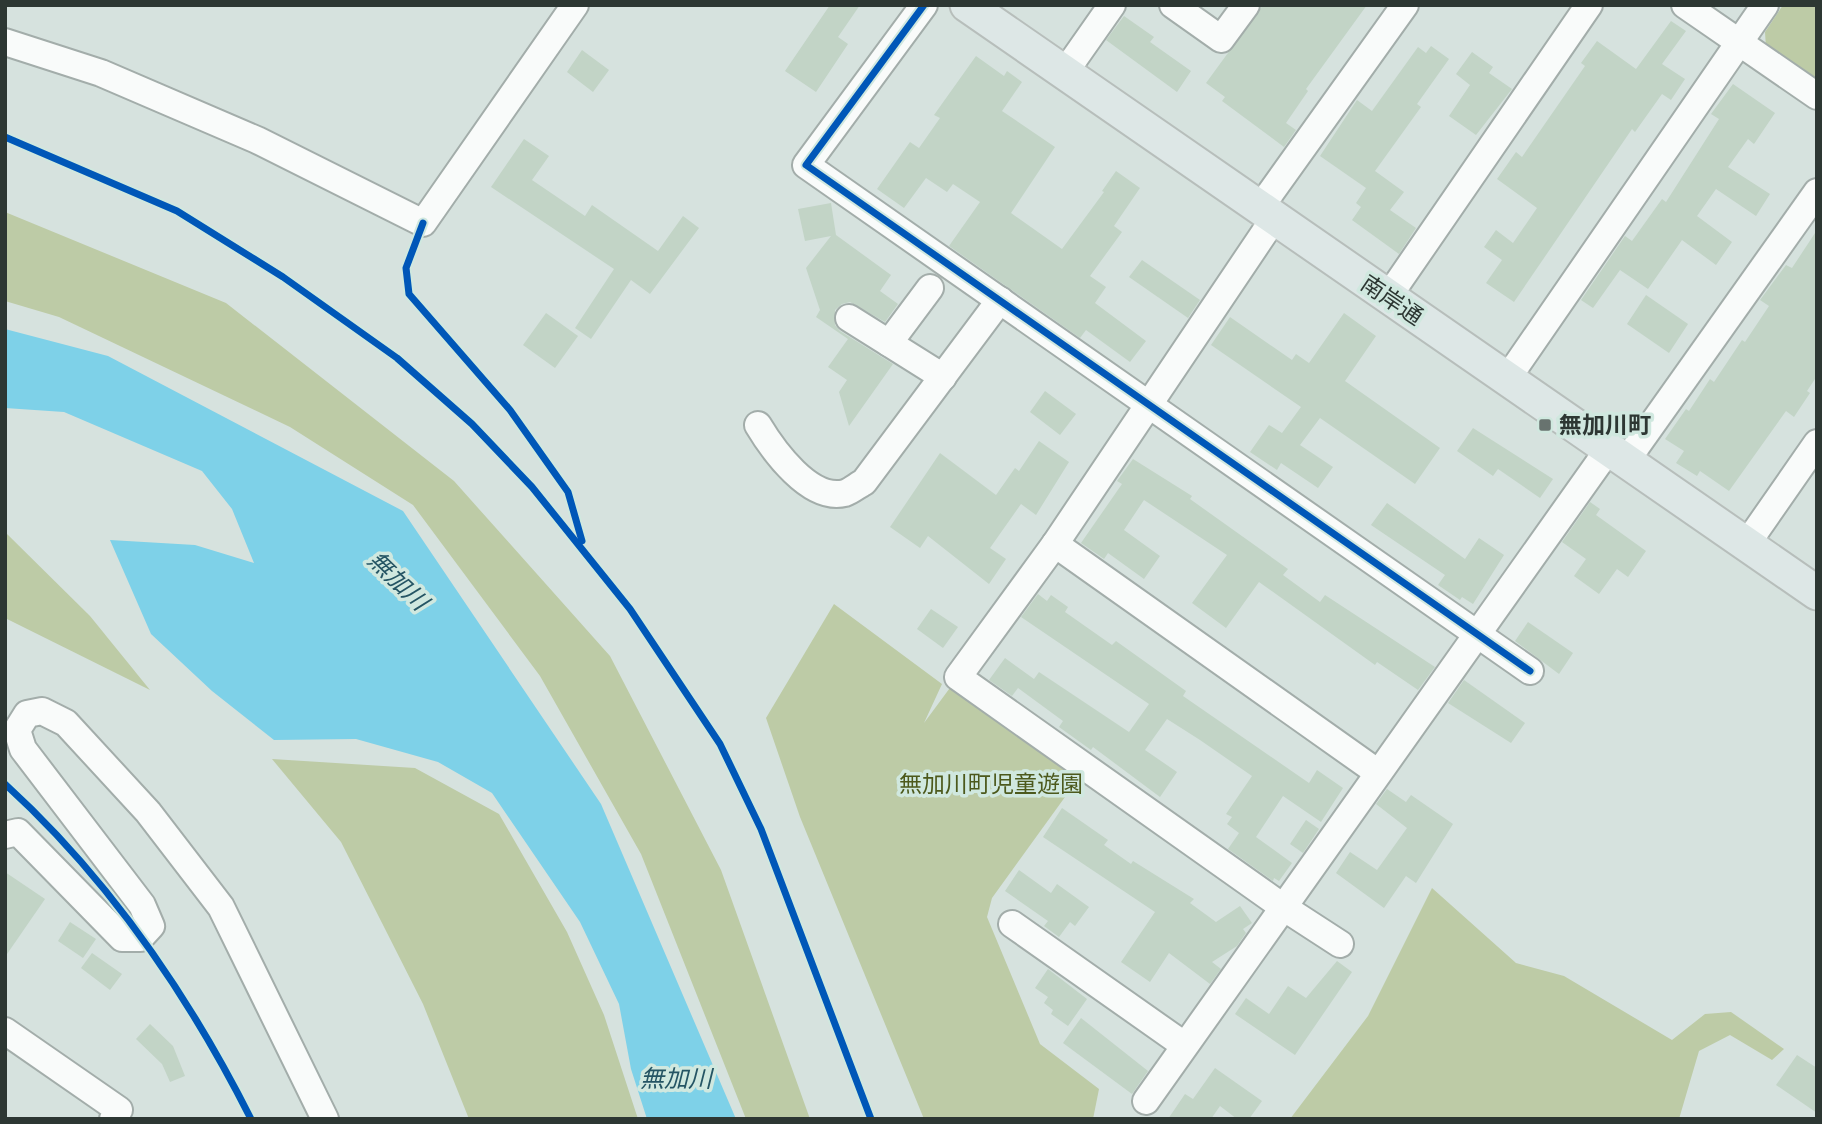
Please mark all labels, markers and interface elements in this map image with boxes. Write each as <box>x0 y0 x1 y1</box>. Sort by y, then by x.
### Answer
street label: 南岸通 <box>1356 270 1428 330</box>
place label: 無加川町 <box>1559 412 1651 438</box>
marker: 無加川町 <box>1537 417 1553 433</box>
water label: 無加川 <box>363 546 436 617</box>
park label: 無加川町児童遊園 <box>899 771 1083 797</box>
water label: 無加川 <box>640 1065 715 1092</box>

